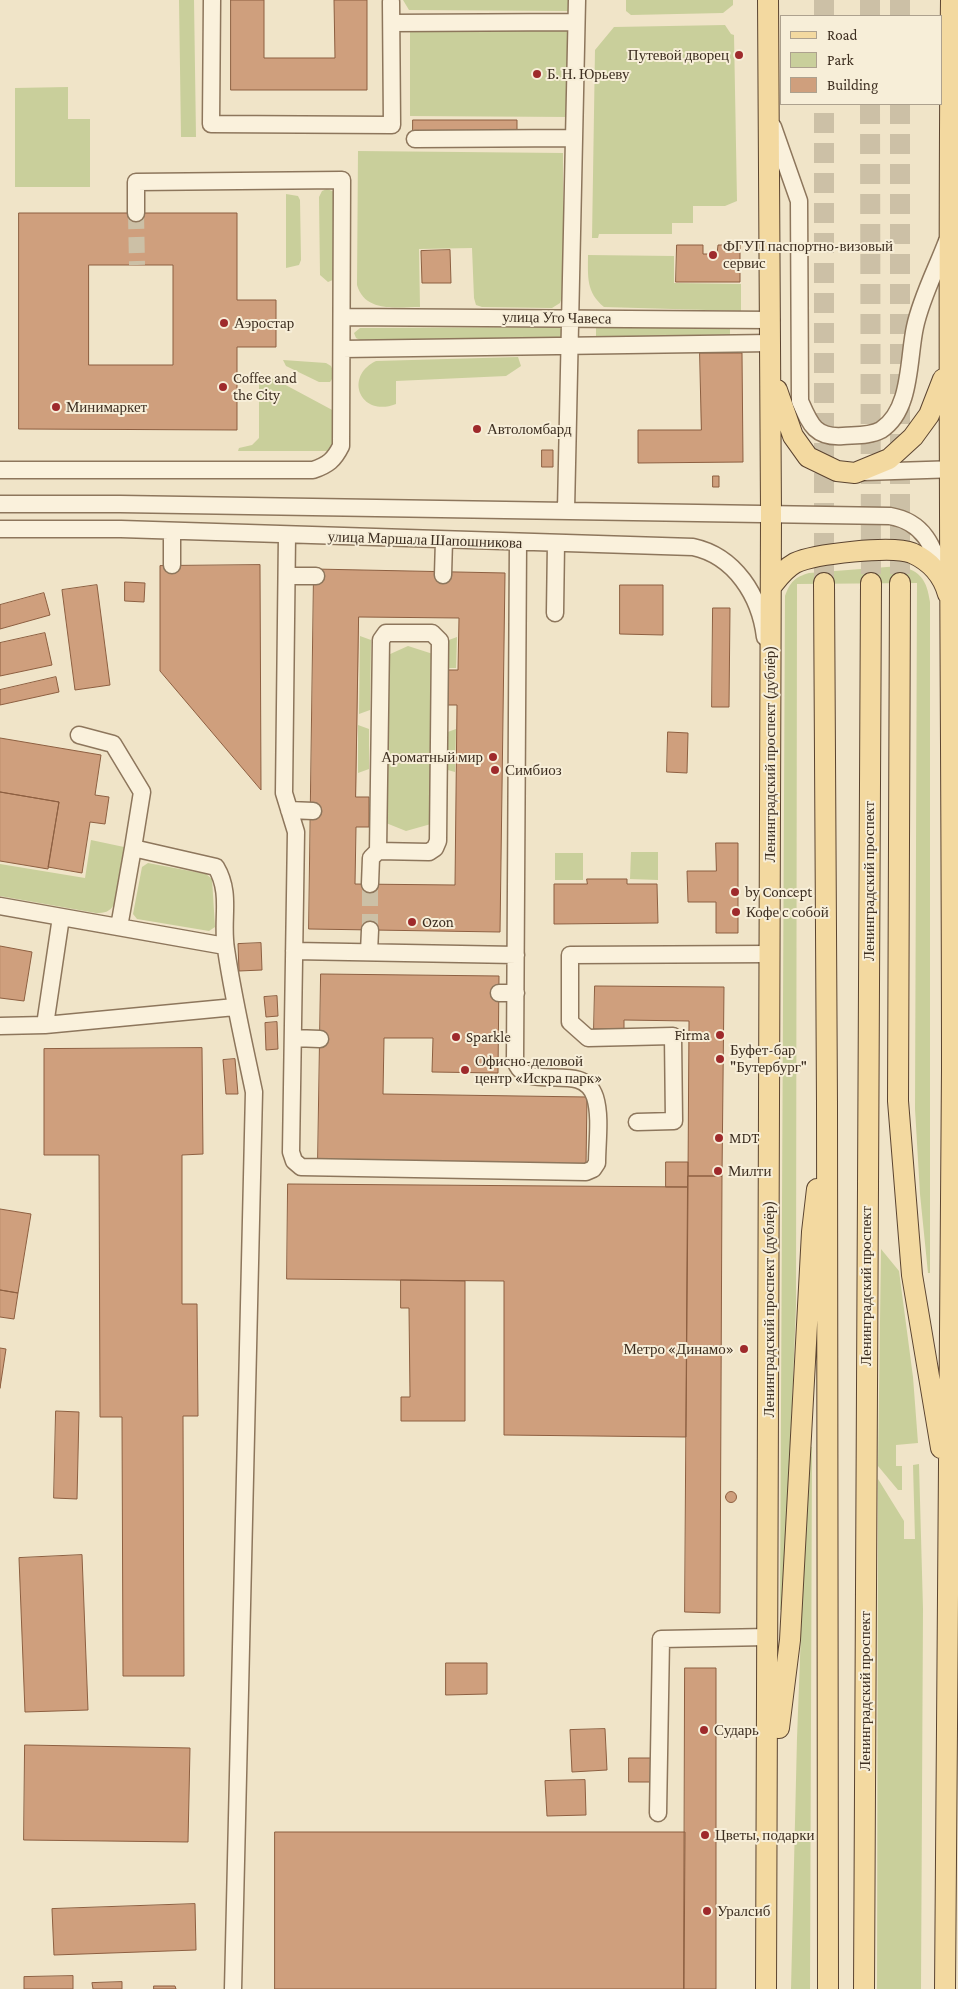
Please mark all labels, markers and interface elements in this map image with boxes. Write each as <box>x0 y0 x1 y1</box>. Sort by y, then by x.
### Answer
legend <box>780 15 943 105</box>
text: Road <box>827 27 857 43</box>
place label: Путевой дворец <box>628 46 729 64</box>
marker: Путевой дворец <box>733 49 745 61</box>
text: Park <box>827 52 854 68</box>
place label: Б. Н. Юрьеву <box>547 65 629 83</box>
marker: Б. Н. Юрьеву <box>531 68 543 80</box>
text: Building <box>827 77 878 93</box>
place label: ФГУП паспортно-визовый сервис <box>723 237 893 272</box>
marker: ФГУП паспортно-визовый сервис <box>707 249 719 261</box>
street label: улица Уго Чавеса <box>502 308 612 328</box>
place label: Аэростар <box>234 314 294 332</box>
marker: Аэростар <box>218 317 230 329</box>
place label: Coffee and the City <box>233 369 297 404</box>
marker: Coffee and the City <box>217 381 229 393</box>
place label: Минимаркет <box>66 398 147 416</box>
marker: Минимаркет <box>50 401 62 413</box>
place label: Автоломбард <box>487 420 572 438</box>
marker: Автоломбард <box>471 423 483 435</box>
street label: улица Маршала Шапошникова <box>327 528 523 552</box>
street label: Ленинградский проспект (дублёр) <box>761 645 779 863</box>
place label: Ароматный мир <box>381 748 483 766</box>
marker: Ароматный мир <box>487 751 499 763</box>
place label: Симбиоз <box>505 761 562 779</box>
marker: Симбиоз <box>489 764 501 776</box>
street label: Ленинградский проспект <box>860 801 878 961</box>
place label: by Concept <box>745 883 812 901</box>
marker: by Concept <box>729 886 741 898</box>
place label: Кофе с собой <box>746 903 829 921</box>
marker: Кофе с собой <box>730 906 742 918</box>
place label: Ozon <box>422 913 454 931</box>
marker: Ozon <box>406 916 418 928</box>
place label: Firma <box>674 1026 710 1044</box>
place label: Sparkle <box>466 1028 511 1046</box>
marker: Firma <box>714 1029 726 1041</box>
marker: Sparkle <box>450 1031 462 1043</box>
place label: Буфет-бар "Бутербург" <box>730 1041 807 1076</box>
place label: Офисно-деловой центр «Искра парк» <box>475 1052 602 1087</box>
marker: Буфет-бар "Бутербург" <box>714 1053 726 1065</box>
marker: Офисно-деловой центр «Искра парк» <box>459 1064 471 1076</box>
place label: MDT <box>729 1129 759 1147</box>
marker: MDT <box>713 1132 725 1144</box>
place label: Милти <box>728 1162 771 1180</box>
marker: Милти <box>712 1165 724 1177</box>
street label: Ленинградский проспект (дублёр) <box>760 1200 778 1418</box>
street label: Ленинградский проспект <box>857 1206 875 1366</box>
place label: Метро «Динамо» <box>623 1340 734 1358</box>
marker: Метро «Динамо» <box>738 1343 750 1355</box>
street label: Ленинградский проспект <box>856 1611 874 1771</box>
place label: Сударь <box>714 1721 759 1739</box>
marker: Сударь <box>698 1724 710 1736</box>
place label: Цветы, подарки <box>715 1826 815 1844</box>
marker: Цветы, подарки <box>699 1829 711 1841</box>
place label: Уралсиб <box>717 1902 770 1920</box>
marker: Уралсиб <box>701 1905 713 1917</box>

